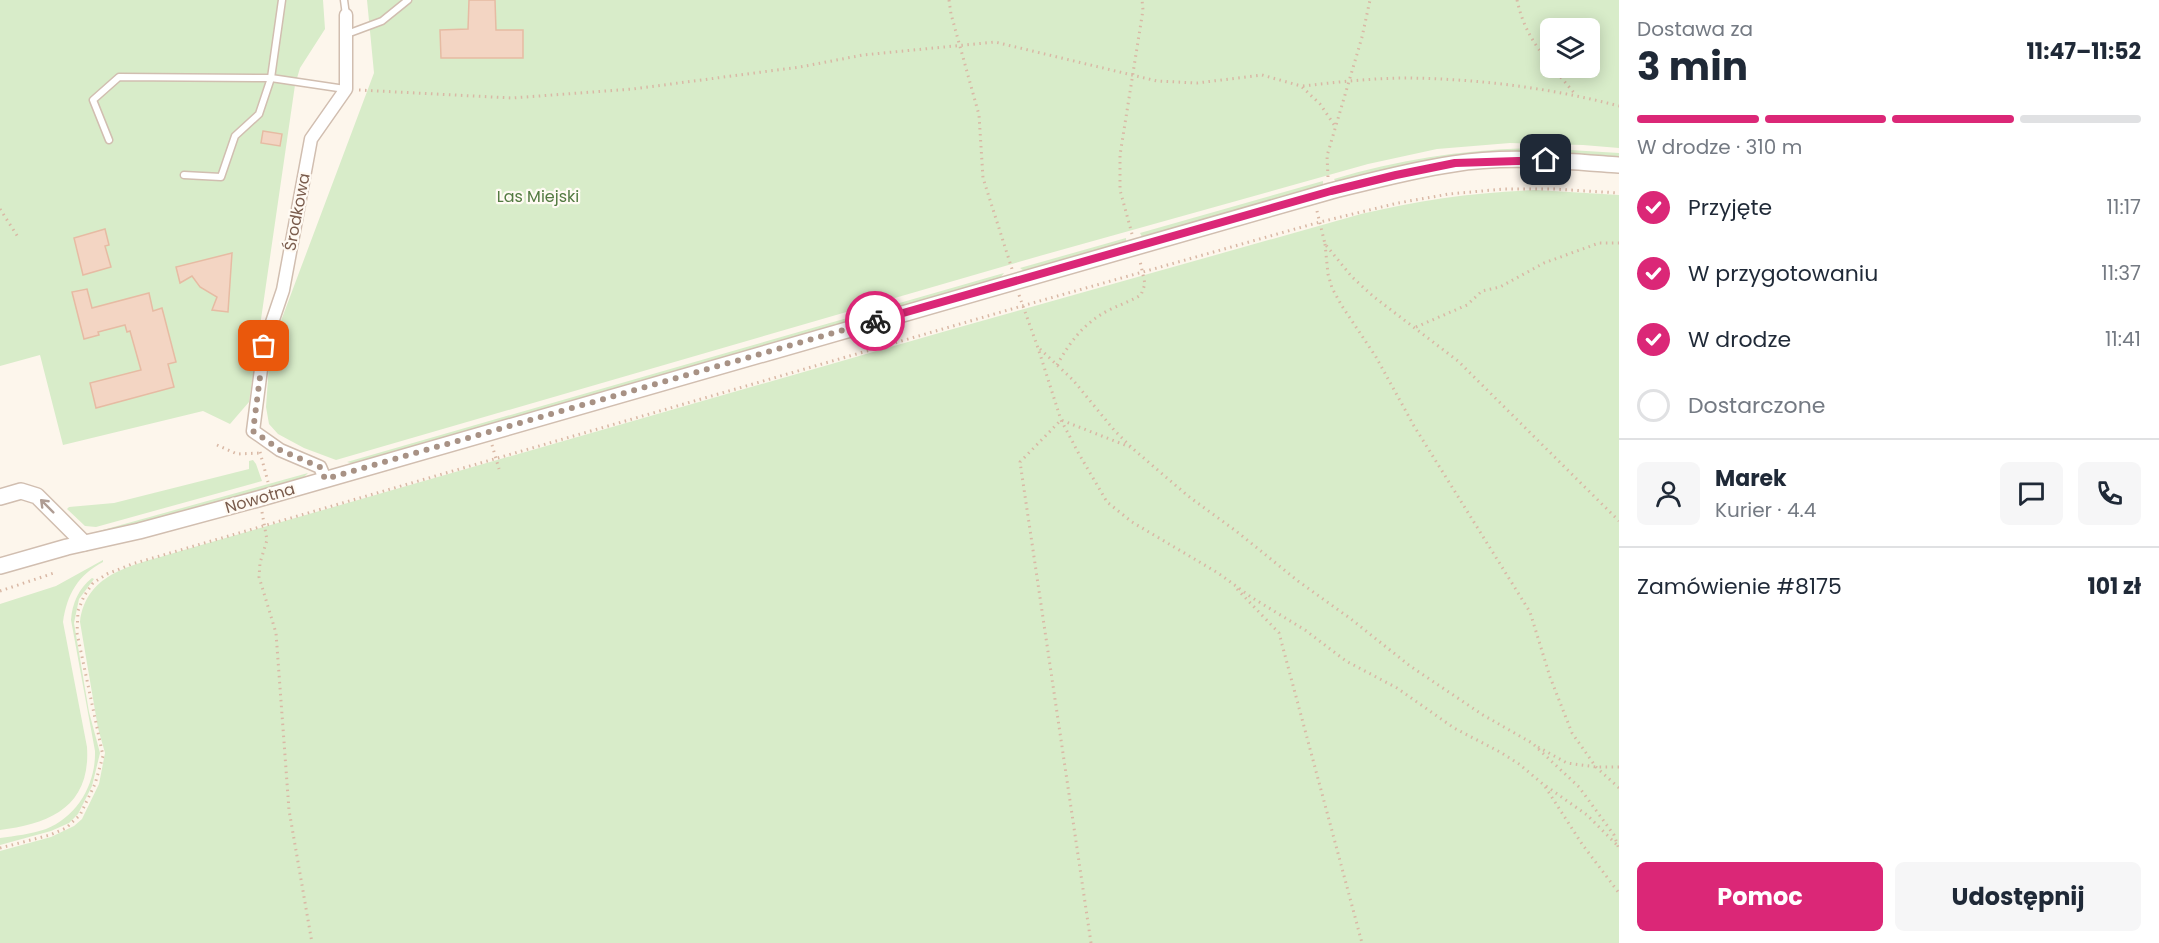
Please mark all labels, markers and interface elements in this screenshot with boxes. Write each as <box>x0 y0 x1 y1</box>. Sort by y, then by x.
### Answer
text: Dostawa za <box>1637 15 1753 43</box>
map controls <box>1540 18 1600 78</box>
button: layers <box>1540 18 1600 78</box>
text: 11:47–11:52 <box>2027 36 2141 67</box>
text: 3 min <box>1637 39 1748 94</box>
text: W drodze · 310 m <box>1637 133 1802 161</box>
pin <box>1520 134 1571 185</box>
icon: home <box>1529 143 1562 176</box>
street label: Środkowa <box>278 171 316 253</box>
park label: Las Miejski <box>497 185 579 208</box>
icon: check <box>1637 191 1670 224</box>
text: Przyjęte <box>1688 192 1772 223</box>
text: 11:17 <box>2107 193 2141 221</box>
icon: check <box>1637 257 1670 290</box>
text: W przygotowaniu <box>1688 258 1878 289</box>
text: 11:37 <box>2101 259 2141 287</box>
courier <box>845 291 905 351</box>
icon: bike <box>859 305 892 338</box>
pin <box>238 320 289 371</box>
icon: check <box>1637 323 1670 356</box>
text: W drodze <box>1688 324 1791 355</box>
text: 11:41 <box>2105 325 2141 353</box>
icon: bag <box>247 329 280 362</box>
text: Dostarczone <box>1688 390 1825 421</box>
button: person <box>1637 462 1700 525</box>
button: chat <box>2000 462 2063 525</box>
button: phone <box>2078 462 2141 525</box>
text: Marek <box>1715 463 1787 494</box>
street label: Nowotna <box>222 477 298 519</box>
text: Kurier · 4.4 <box>1715 496 1816 524</box>
one-way arrow <box>39 498 54 513</box>
text: Zamówienie #8175 <box>1637 571 1842 602</box>
text: 101 zł <box>2087 571 2141 602</box>
button: Pomoc <box>1637 862 1883 931</box>
button: Udostępnij <box>1895 862 2141 931</box>

